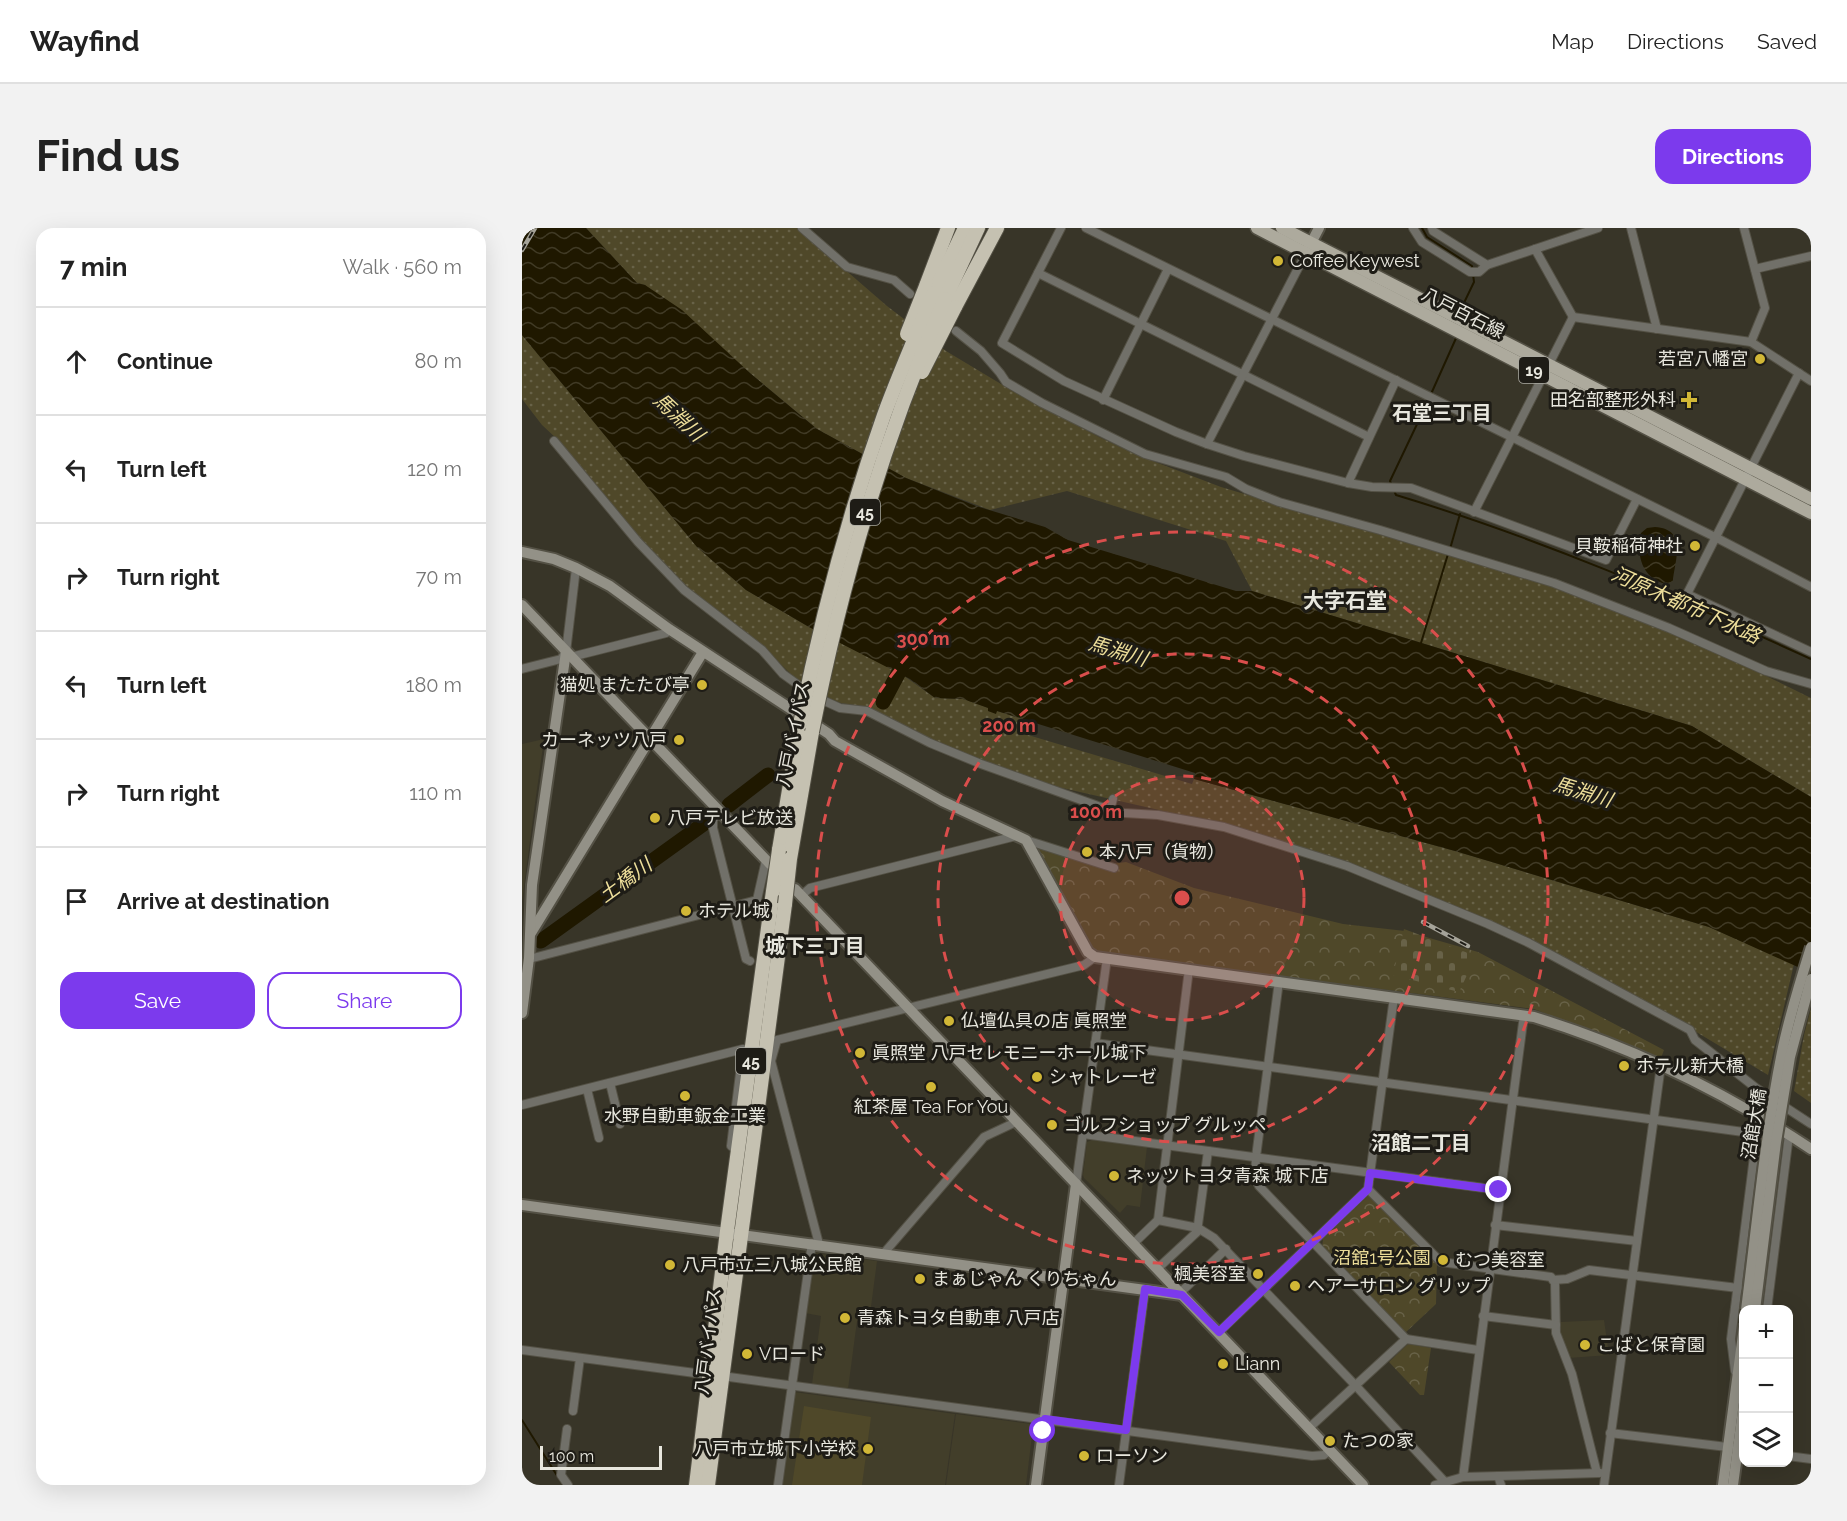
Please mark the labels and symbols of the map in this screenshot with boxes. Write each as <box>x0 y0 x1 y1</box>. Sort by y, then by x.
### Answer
place label: Coffee Keywest <box>1290 250 1419 271</box>
marker: Coffee Keywest <box>1271 254 1285 268</box>
street label: 八戸百石線 <box>1418 283 1508 342</box>
place label: 若宮八幡宮 <box>1658 348 1748 369</box>
marker: 若宮八幡宮 <box>1753 352 1767 366</box>
road number: 19 <box>1519 357 1549 383</box>
water label: 馬淵川 <box>649 388 711 448</box>
place label: 田名部整形外科 <box>1550 389 1676 410</box>
marker: 田名部整形外科 <box>1680 391 1698 409</box>
district label: 石堂三丁目 <box>1392 401 1492 425</box>
road number: 45 <box>850 499 880 525</box>
place label: 貝鞍稲荷神社 <box>1575 535 1683 556</box>
marker: 貝鞍稲荷神社 <box>1688 539 1702 553</box>
water label: 河原木都市下水路 <box>1608 561 1766 649</box>
district label: 大字石堂 <box>1303 588 1387 613</box>
text: 300 m <box>896 628 950 649</box>
water label: 馬淵川 <box>1086 631 1152 672</box>
place label: 猫処 またたび亭 <box>559 674 690 695</box>
marker: 猫処 またたび亭 <box>695 678 709 692</box>
street label: 八戸バイパス <box>772 679 813 789</box>
text: 200 m <box>982 715 1036 736</box>
place label: カーネッツ八戸 <box>541 729 667 750</box>
marker: カーネッツ八戸 <box>672 733 686 747</box>
water label: 馬淵川 <box>1551 772 1617 813</box>
text: 100 m <box>1070 801 1122 822</box>
place label: 八戸テレビ放送 <box>667 807 793 828</box>
marker: 八戸テレビ放送 <box>648 811 662 825</box>
place label: 本八戸（貨物） <box>1099 841 1225 862</box>
marker: 本八戸（貨物） <box>1080 845 1094 859</box>
water label: 土橋川 <box>594 851 658 907</box>
centre of rings <box>1172 888 1192 908</box>
place label: ホテル城 <box>698 900 770 921</box>
marker: ホテル城 <box>679 904 693 918</box>
district label: 城下三丁目 <box>765 934 865 958</box>
place label: 仏壇仏具の店 眞照堂 <box>961 1010 1128 1031</box>
marker: 仏壇仏具の店 眞照堂 <box>942 1014 956 1028</box>
place label: 眞照堂 八戸セレモニーホール城下 <box>872 1042 1147 1063</box>
marker: 眞照堂 八戸セレモニーホール城下 <box>853 1046 867 1060</box>
road number: 45 <box>736 1048 766 1074</box>
place label: ホテル新大橋 <box>1636 1055 1744 1076</box>
marker: ホテル新大橋 <box>1617 1059 1631 1073</box>
place label: シャトレーゼ <box>1049 1066 1157 1087</box>
marker: シャトレーゼ <box>1030 1070 1044 1084</box>
marker: 紅茶屋 Tea For You <box>924 1080 938 1094</box>
street label: 沼館大橋 <box>1738 1087 1770 1161</box>
marker: 水野自動車鈑金工業 <box>678 1089 692 1103</box>
place label: 紅茶屋 Tea For You <box>854 1096 1008 1117</box>
place label: 水野自動車鈑金工業 <box>604 1105 766 1126</box>
place label: ゴルフショップ グルッペ <box>1064 1114 1267 1135</box>
marker: ゴルフショップ グルッペ <box>1045 1118 1059 1132</box>
district label: 沼館二丁目 <box>1371 1131 1471 1155</box>
place label: ネッツトヨタ青森 城下店 <box>1126 1165 1329 1186</box>
marker: ネッツトヨタ青森 城下店 <box>1107 1169 1121 1183</box>
route end <box>1485 1176 1511 1202</box>
park label: 沼舘1号公園 <box>1333 1247 1431 1268</box>
place label: むつ美容室 <box>1455 1249 1545 1270</box>
marker: むつ美容室 <box>1436 1253 1450 1267</box>
place label: 八戸市立三八城公民館 <box>682 1254 862 1275</box>
marker: 八戸市立三八城公民館 <box>663 1258 677 1272</box>
place label: 楓美容室 <box>1174 1263 1246 1284</box>
marker: 楓美容室 <box>1251 1267 1265 1281</box>
place label: まぁじゃん くりちゃん <box>932 1268 1117 1289</box>
marker: まぁじゃん くりちゃん <box>913 1272 927 1286</box>
place label: ヘアーサロン グリップ <box>1307 1275 1490 1296</box>
marker: ヘアーサロン グリップ <box>1288 1279 1302 1293</box>
street label: 八戸バイパス <box>691 1286 724 1396</box>
place label: 青森トヨタ自動車 八戸店 <box>857 1307 1060 1328</box>
marker: 青森トヨタ自動車 八戸店 <box>838 1311 852 1325</box>
place label: こばと保育園 <box>1597 1334 1705 1355</box>
marker: こばと保育園 <box>1578 1338 1592 1352</box>
place label: Vロード <box>759 1343 825 1364</box>
marker: Vロード <box>740 1347 754 1361</box>
place label: Liann <box>1235 1353 1280 1374</box>
marker: Liann <box>1216 1357 1230 1371</box>
route start <box>1029 1417 1055 1443</box>
place label: たつの家 <box>1342 1430 1414 1451</box>
marker: たつの家 <box>1323 1434 1337 1448</box>
place label: 八戸市立城下小学校 <box>694 1438 856 1459</box>
marker: 八戸市立城下小学校 <box>861 1442 875 1456</box>
scale bar <box>540 1443 662 1470</box>
place label: ローソン <box>1096 1445 1168 1466</box>
marker: ローソン <box>1077 1449 1091 1463</box>

